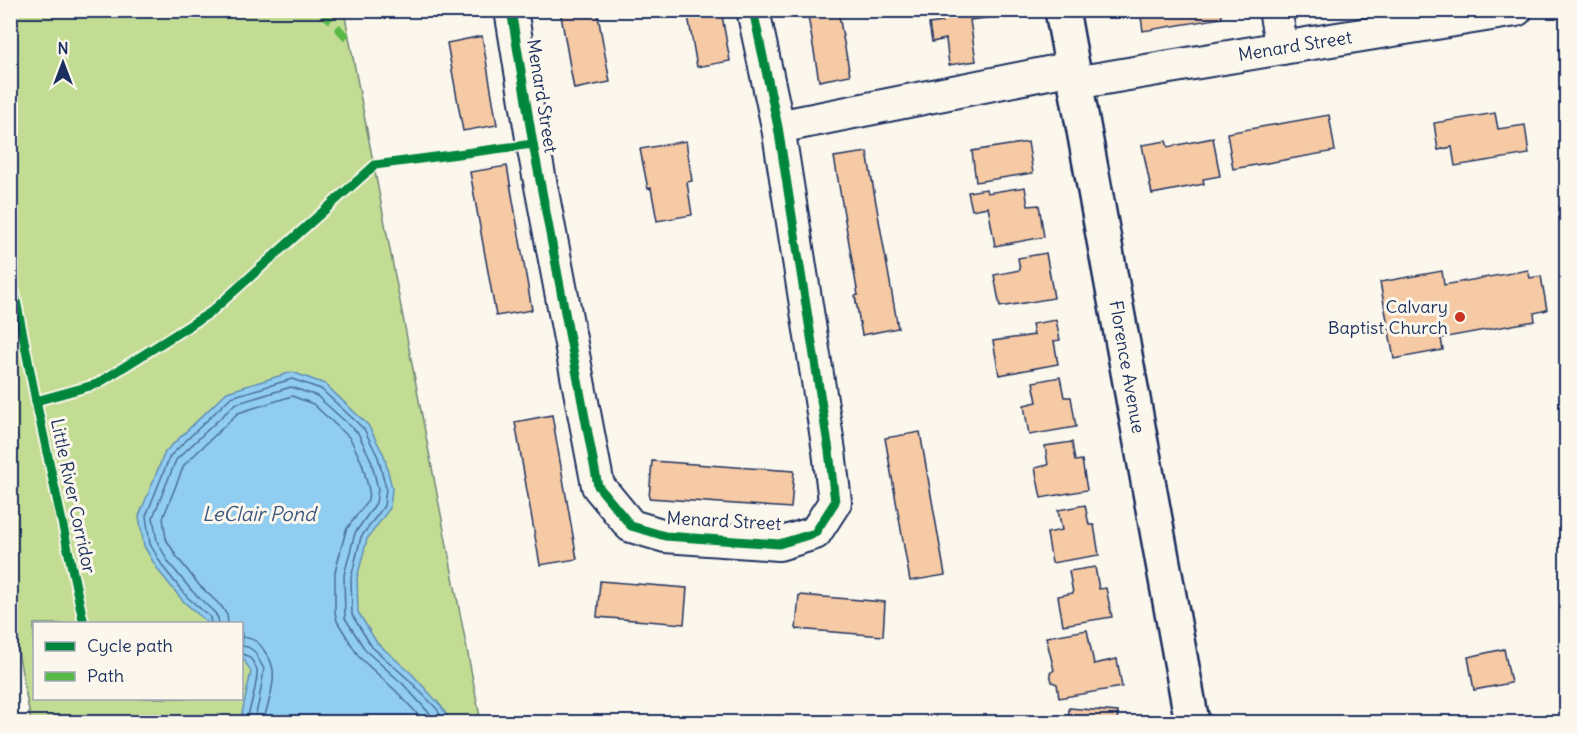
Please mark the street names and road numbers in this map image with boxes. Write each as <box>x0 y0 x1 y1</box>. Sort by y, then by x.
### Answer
street label: Menard Street <box>1236 25 1353 66</box>
street label: Menard Street <box>522 37 563 154</box>
street label: Florence Avenue <box>1104 299 1150 435</box>
street label: Little River Corridor <box>46 416 101 576</box>
street label: Menard Street <box>666 506 782 535</box>

